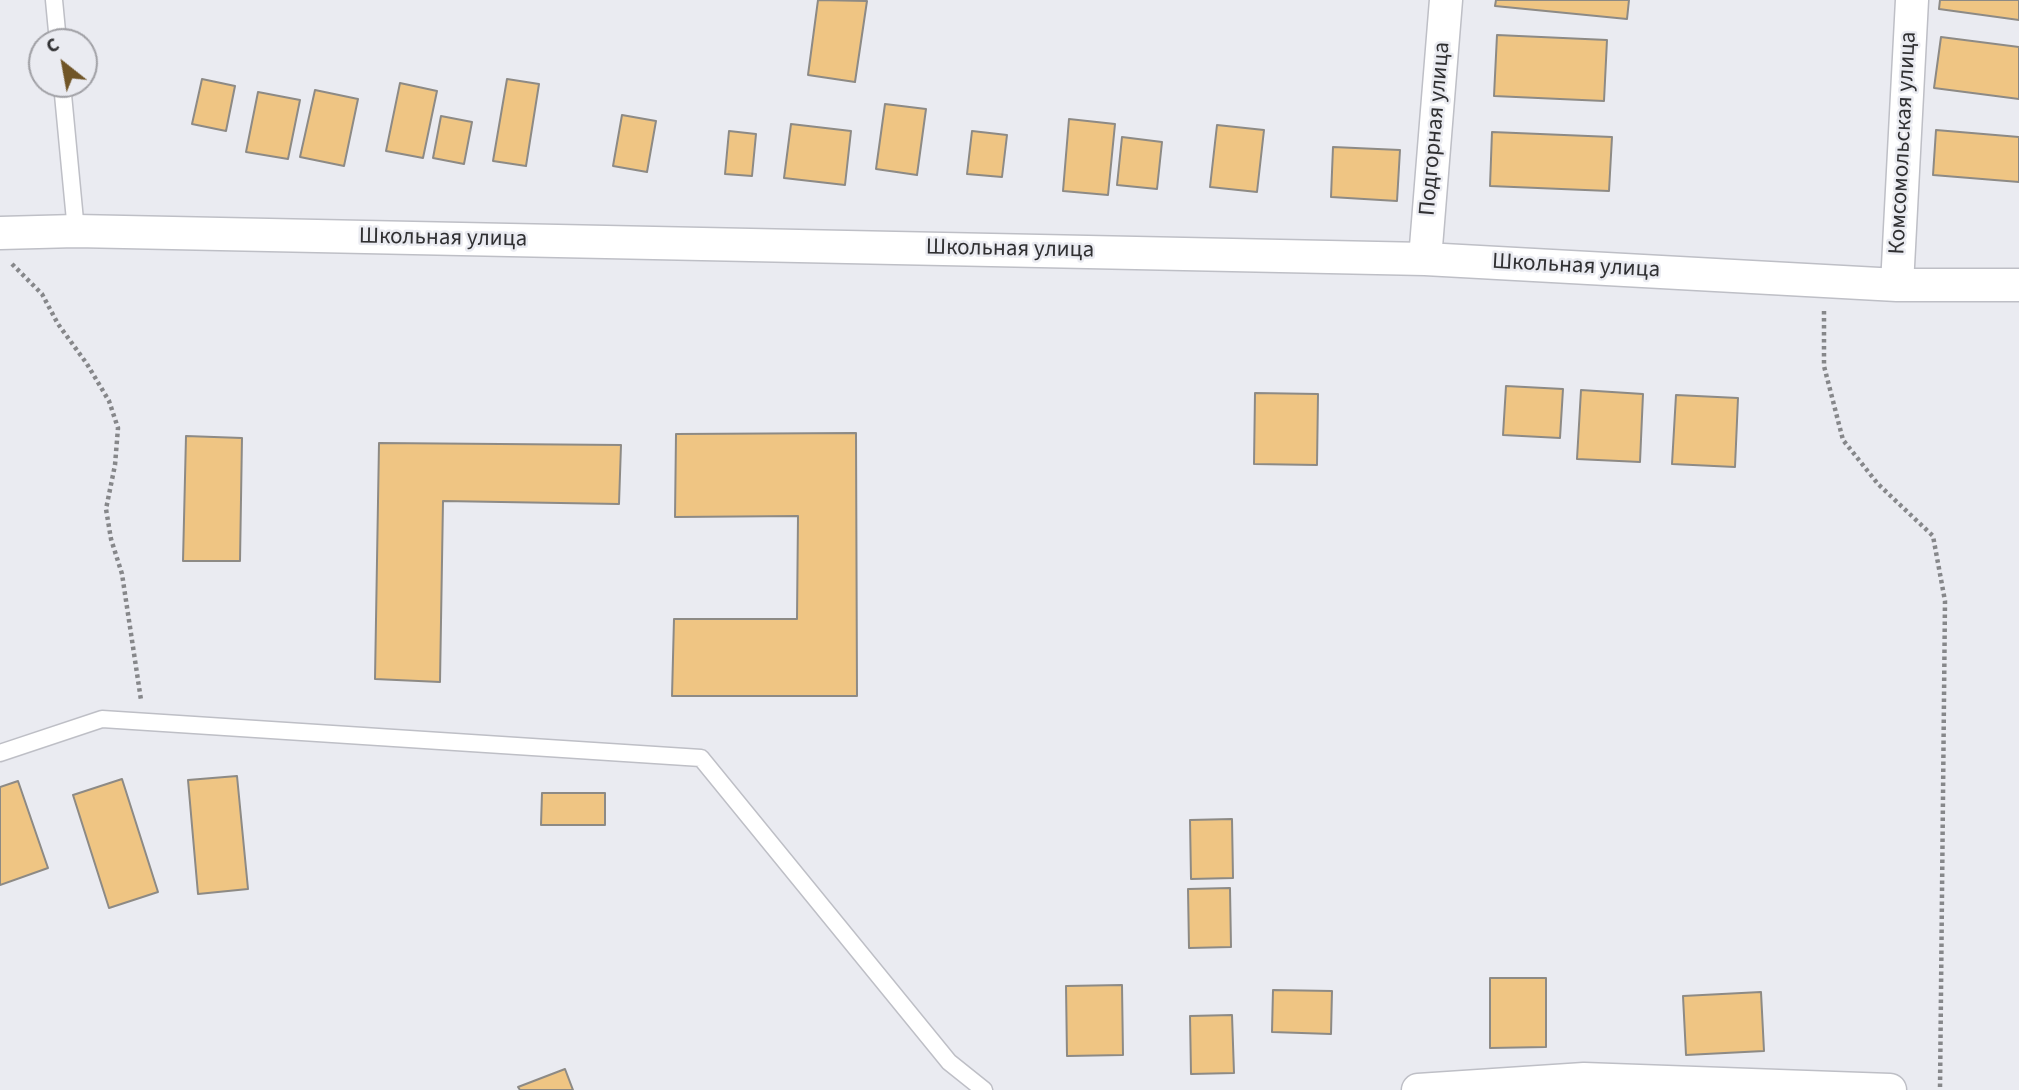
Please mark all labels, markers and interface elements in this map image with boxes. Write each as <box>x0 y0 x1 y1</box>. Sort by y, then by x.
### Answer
north arrow <box>28 28 98 98</box>
street label: Комсомольская улица <box>1884 31 1924 255</box>
text: С <box>41 32 65 61</box>
street label: Подгорная улица <box>1415 41 1457 217</box>
street label: Школьная улица <box>359 224 527 254</box>
street label: Школьная улица <box>926 235 1094 265</box>
street label: Школьная улица <box>1491 249 1661 285</box>

